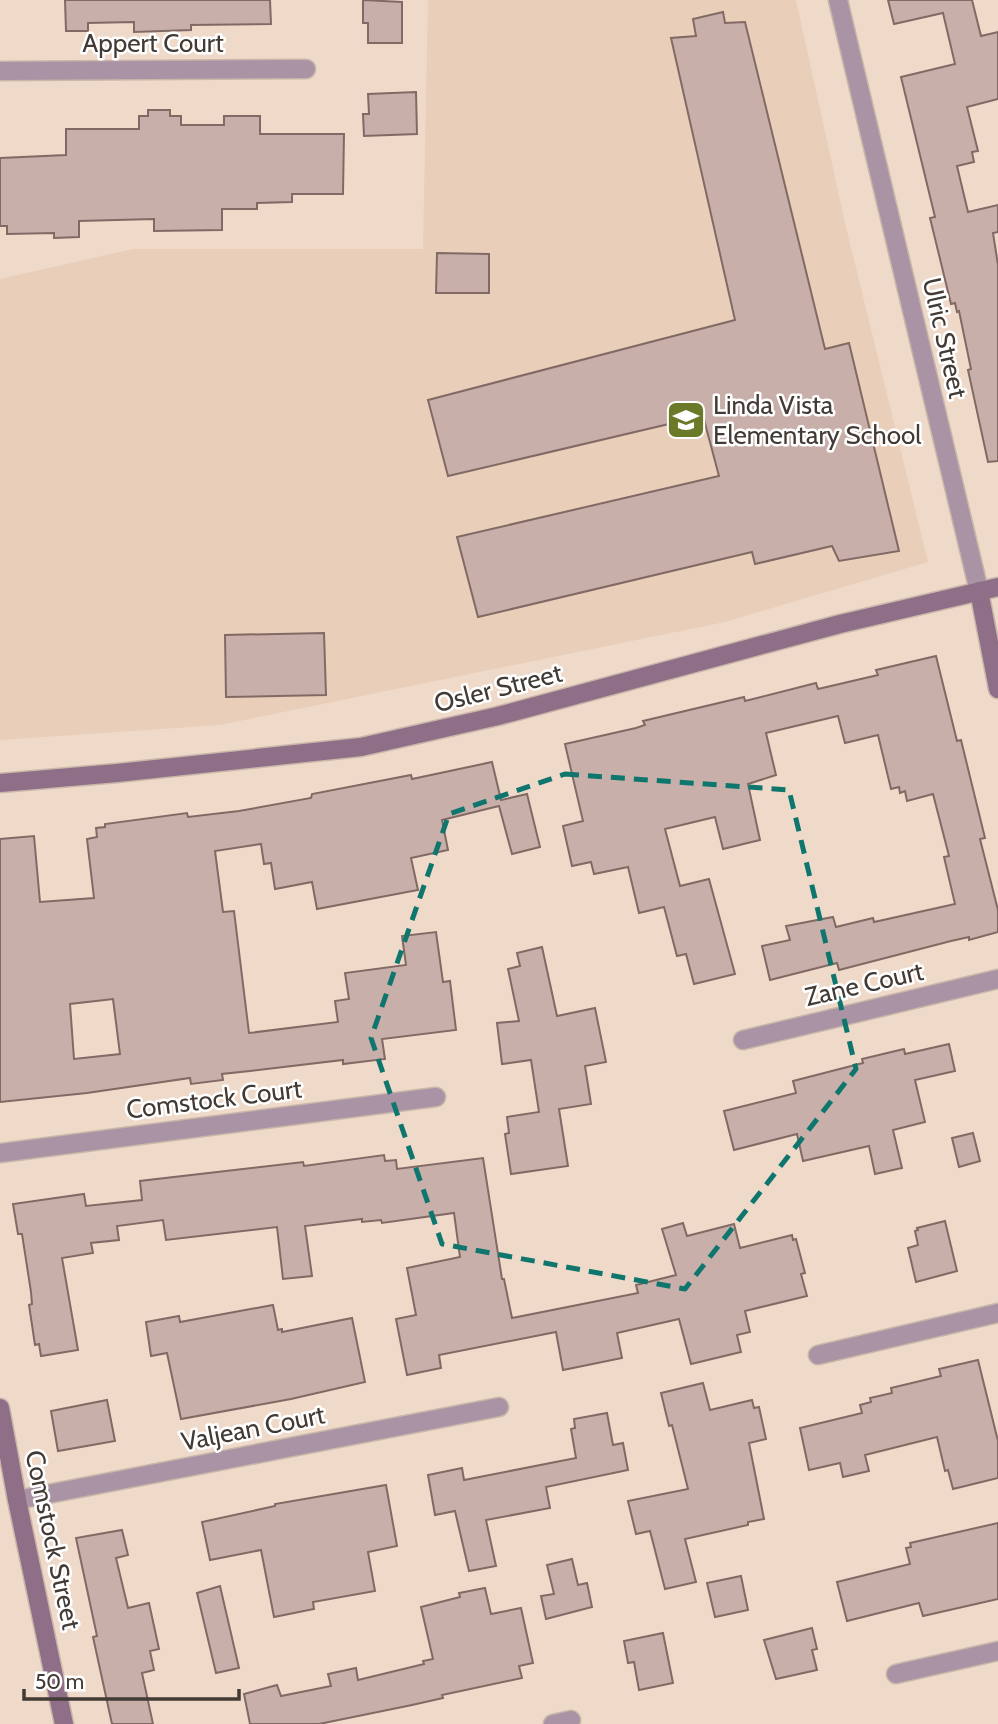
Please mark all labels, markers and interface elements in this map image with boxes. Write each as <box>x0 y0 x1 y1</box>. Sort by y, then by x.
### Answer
street label: Appert Court <box>82 27 224 59</box>
street label: Ulric Street <box>916 275 974 402</box>
place label: Linda Vista Elementary School <box>713 389 921 451</box>
school or university icon: Linda Vista Elementary School <box>665 399 707 441</box>
street label: Osler Street <box>431 657 566 719</box>
street label: Zane Court <box>802 955 927 1013</box>
street label: Comstock Court <box>125 1072 304 1126</box>
street label: Valjean Court <box>178 1398 328 1458</box>
street label: Comstock Street <box>18 1447 88 1633</box>
scale bar <box>24 1658 240 1702</box>
text: 50 m <box>35 1669 84 1694</box>

